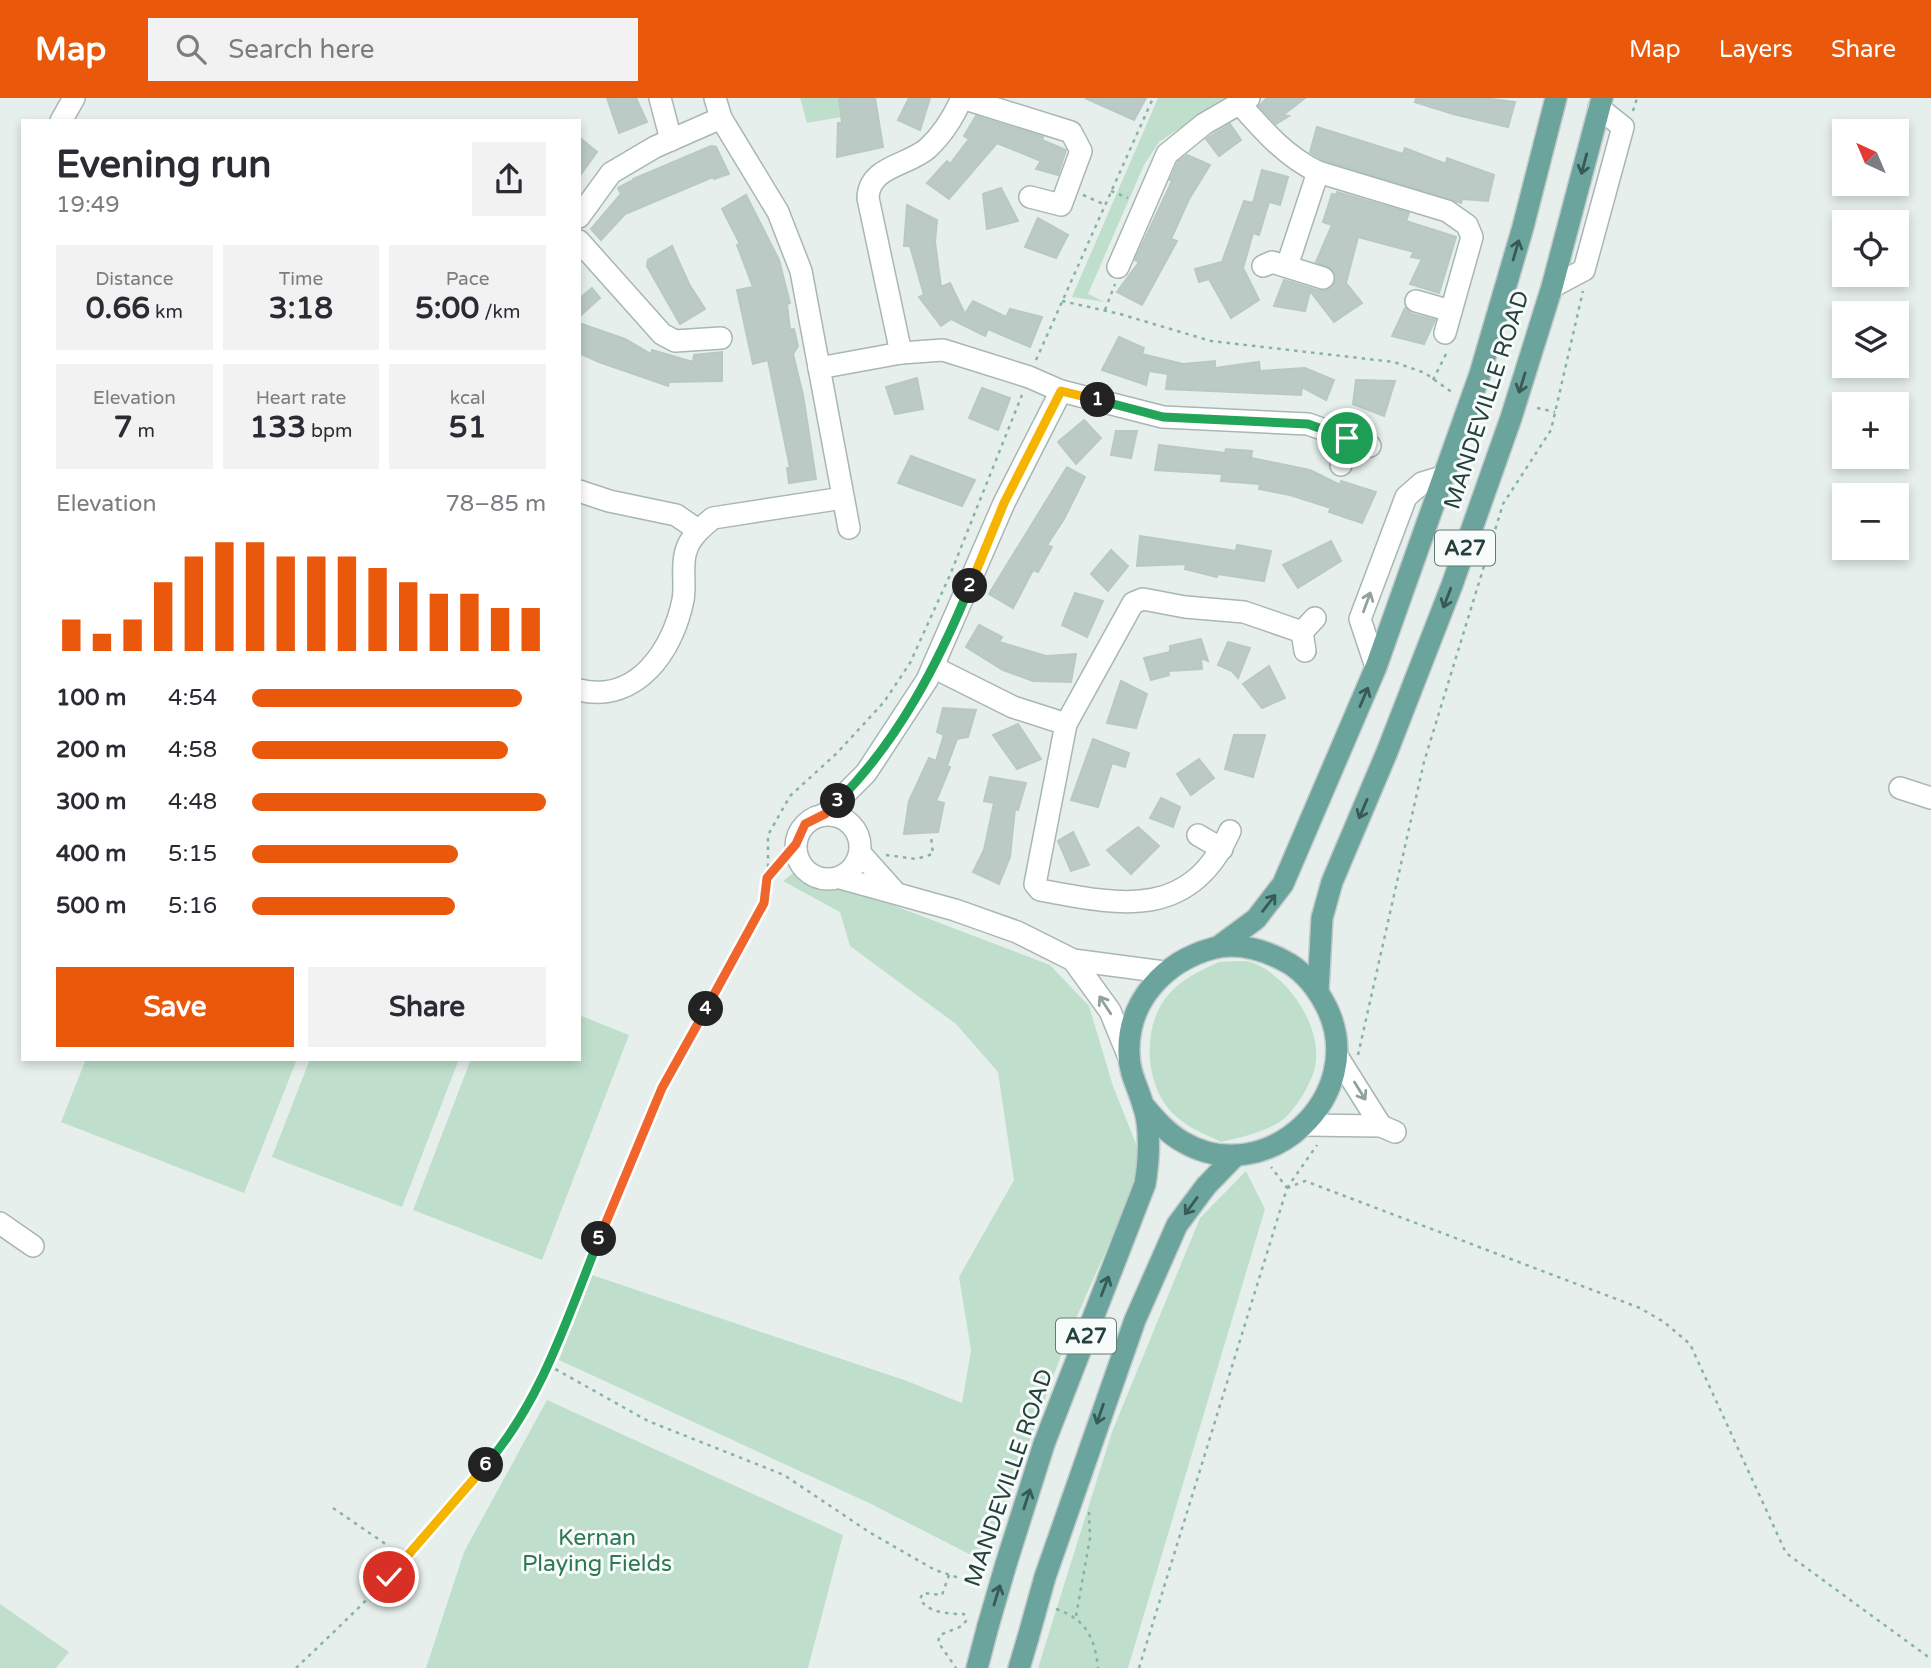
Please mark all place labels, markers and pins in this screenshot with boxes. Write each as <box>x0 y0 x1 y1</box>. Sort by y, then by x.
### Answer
pin: 1 <box>1080 382 1116 418</box>
pin <box>1317 408 1377 468</box>
pin: 2 <box>953 568 988 603</box>
pin: 3 <box>820 784 856 818</box>
pin: 4 <box>688 992 724 1026</box>
pin: 5 <box>582 1222 616 1256</box>
pin: 6 <box>468 1448 504 1482</box>
pin <box>359 1547 419 1607</box>

